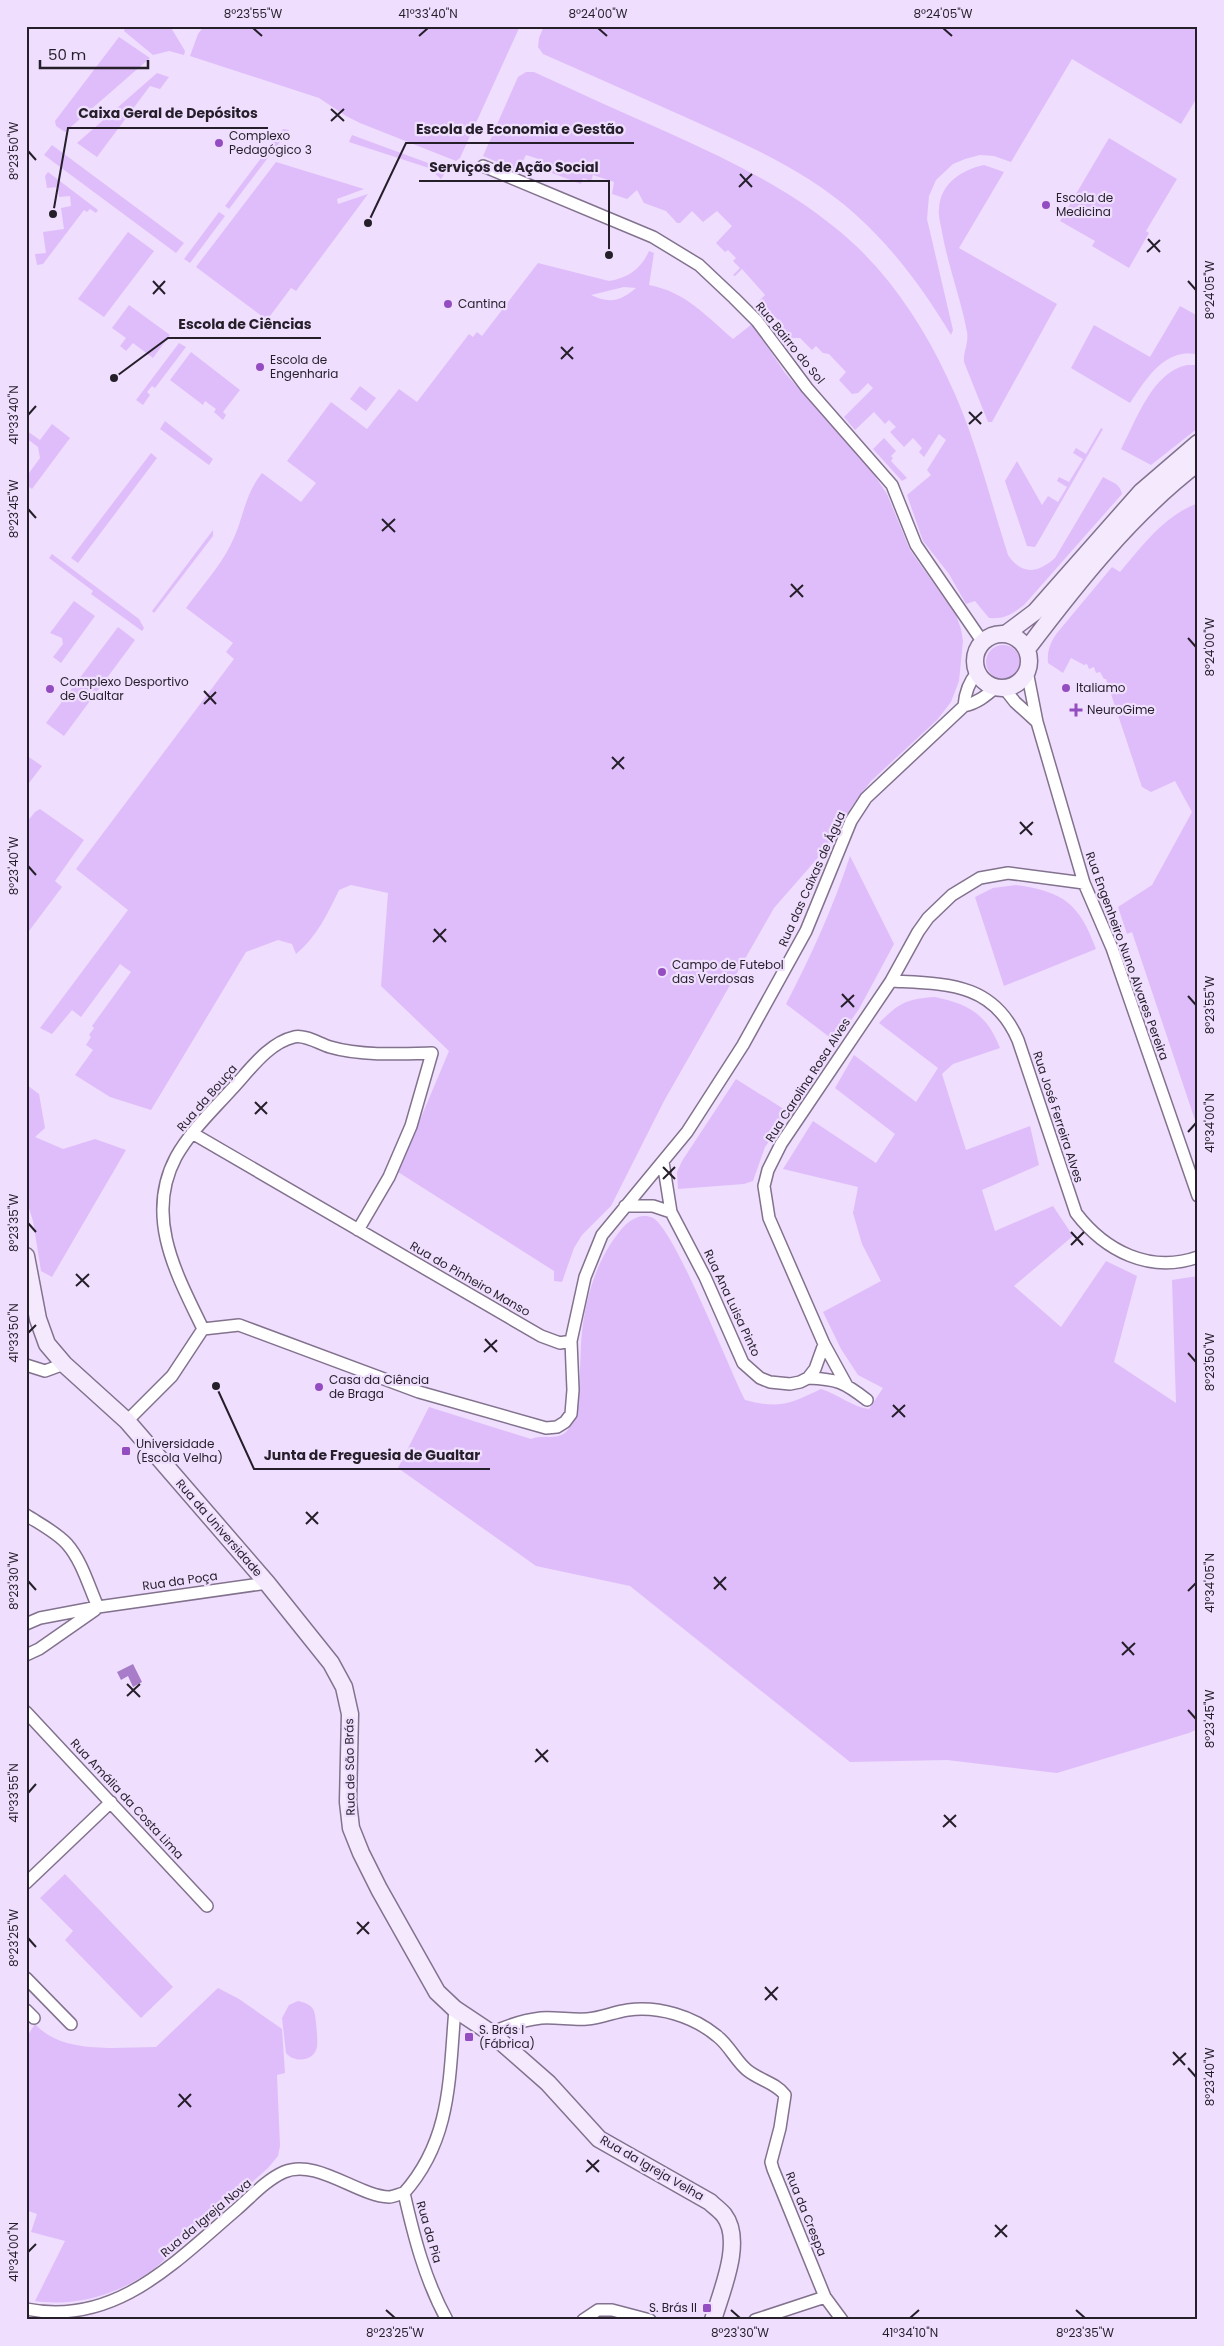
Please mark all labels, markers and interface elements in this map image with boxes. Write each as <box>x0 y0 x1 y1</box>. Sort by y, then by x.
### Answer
text: 8°23'55"W <box>224 5 283 22</box>
text: 41°33'40"N <box>398 5 458 22</box>
text: 8°24'00"W <box>568 5 628 22</box>
text: 8°24'05"W <box>913 5 973 22</box>
scale bar <box>40 38 148 70</box>
text: 50 m <box>48 44 86 65</box>
callout: Caixa Geral de Depósitos <box>68 99 268 128</box>
text: Caixa Geral de Depósitos <box>78 103 258 123</box>
callout: Escola de Economia e Gestão <box>406 114 634 143</box>
text: Escola de Economia e Gestão <box>416 119 624 139</box>
text: 8°23'50"W <box>5 121 22 180</box>
place label: Complexo Pedagógico 3 <box>229 127 312 158</box>
marker: Complexo Pedagógico 3 <box>213 137 225 149</box>
callout: Serviços de Ação Social <box>419 152 609 181</box>
text: Serviços de Ação Social <box>429 157 599 177</box>
place label: Escola de Medicina <box>1056 189 1113 220</box>
marker: Escola de Medicina <box>1040 199 1052 211</box>
text: 8°24'05"W <box>1201 260 1218 320</box>
place label: Cantina <box>458 295 506 312</box>
marker: Cantina <box>442 298 454 310</box>
street label: Rua Bairro do Sol <box>752 298 829 387</box>
callout: Escola de Ciências <box>168 309 321 338</box>
text: Escola de Ciências <box>178 314 312 334</box>
place label: Escola de Engenharia <box>270 351 338 382</box>
marker: Escola de Engenharia <box>254 361 266 373</box>
text: 41°33'40"N <box>5 385 22 445</box>
text: 8°23'45"W <box>5 479 22 538</box>
text: 8°24'00"W <box>1201 617 1218 677</box>
place label: Complexo Desportivo de Gualtar <box>60 673 189 704</box>
place label: Italiamo <box>1076 679 1126 696</box>
marker: Italiamo <box>1060 682 1072 694</box>
marker: Complexo Desportivo de Gualtar <box>44 683 56 695</box>
place label: NeuroGime <box>1087 701 1155 718</box>
marker: NeuroGime <box>1069 703 1083 717</box>
street label: Rua das Caixas de Água <box>774 808 849 949</box>
text: 8°23'40"W <box>5 836 22 895</box>
street label: Rua Engenheiro Nuno Alvares Pereira <box>1082 849 1173 1062</box>
place label: Campo de Futebol das Verdosas <box>672 956 784 987</box>
marker: Campo de Futebol das Verdosas <box>656 966 668 978</box>
text: 8°23'55"W <box>1201 975 1218 1034</box>
street label: Rua Carolina Rosa Alves <box>761 1014 854 1145</box>
street label: Rua José Ferreira Alves <box>1029 1049 1088 1185</box>
street label: Rua da Bouça <box>173 1060 241 1135</box>
text: 41°34'00"N <box>1201 1093 1218 1153</box>
text: 8°23'35"W <box>5 1194 22 1252</box>
street label: Rua do Pinheiro Manso <box>407 1237 534 1320</box>
street label: Rua Ana Luisa Pinto <box>700 1246 765 1359</box>
text: 41°33'50"N <box>5 1303 22 1363</box>
text: 8°23'50"W <box>1201 1332 1218 1391</box>
place label: Casa da Ciência de Braga <box>329 1371 429 1402</box>
marker: Casa da Ciência de Braga <box>313 1381 325 1393</box>
place label: Universidade (Escola Velha) <box>136 1435 223 1466</box>
callout: Junta de Freguesia de Gualtar <box>254 1440 490 1469</box>
marker: Universidade (Escola Velha) <box>120 1445 132 1457</box>
text: Junta de Freguesia de Gualtar <box>264 1445 480 1465</box>
street label: Rua da Universidade <box>172 1475 266 1580</box>
text: 8°23'30"W <box>5 1552 22 1610</box>
text: 41°34'05"N <box>1201 1553 1218 1613</box>
street label: Rua da Poça <box>141 1567 219 1594</box>
text: 8°23'45"W <box>1201 1689 1218 1748</box>
street label: Rua de São Brás <box>340 1718 359 1816</box>
street label: Rua Amália da Costa Lima <box>67 1735 188 1863</box>
text: 41°33'55"N <box>5 1763 22 1823</box>
text: 8°23'25"W <box>5 1909 22 1967</box>
place label: S. Brás I (Fábrica) <box>479 2021 535 2052</box>
marker: S. Brás I (Fábrica) <box>463 2031 475 2043</box>
text: 8°23'40"W <box>1201 2047 1218 2106</box>
street label: Rua da Igreja Velha <box>597 2131 707 2204</box>
street label: Rua da Crespa <box>782 2169 831 2258</box>
street label: Rua da Igreja Nova <box>157 2174 255 2261</box>
street label: Rua da Pia <box>413 2199 446 2265</box>
text: 41°34'00"N <box>5 2222 22 2282</box>
place label: S. Brás II <box>649 2299 697 2316</box>
marker: S. Brás II <box>701 2302 713 2314</box>
text: 8°23'25"W <box>366 2324 424 2341</box>
text: 8°23'30"W <box>711 2324 769 2341</box>
text: 41°34'10"N <box>882 2324 938 2341</box>
text: 8°23'35"W <box>1056 2324 1114 2341</box>

